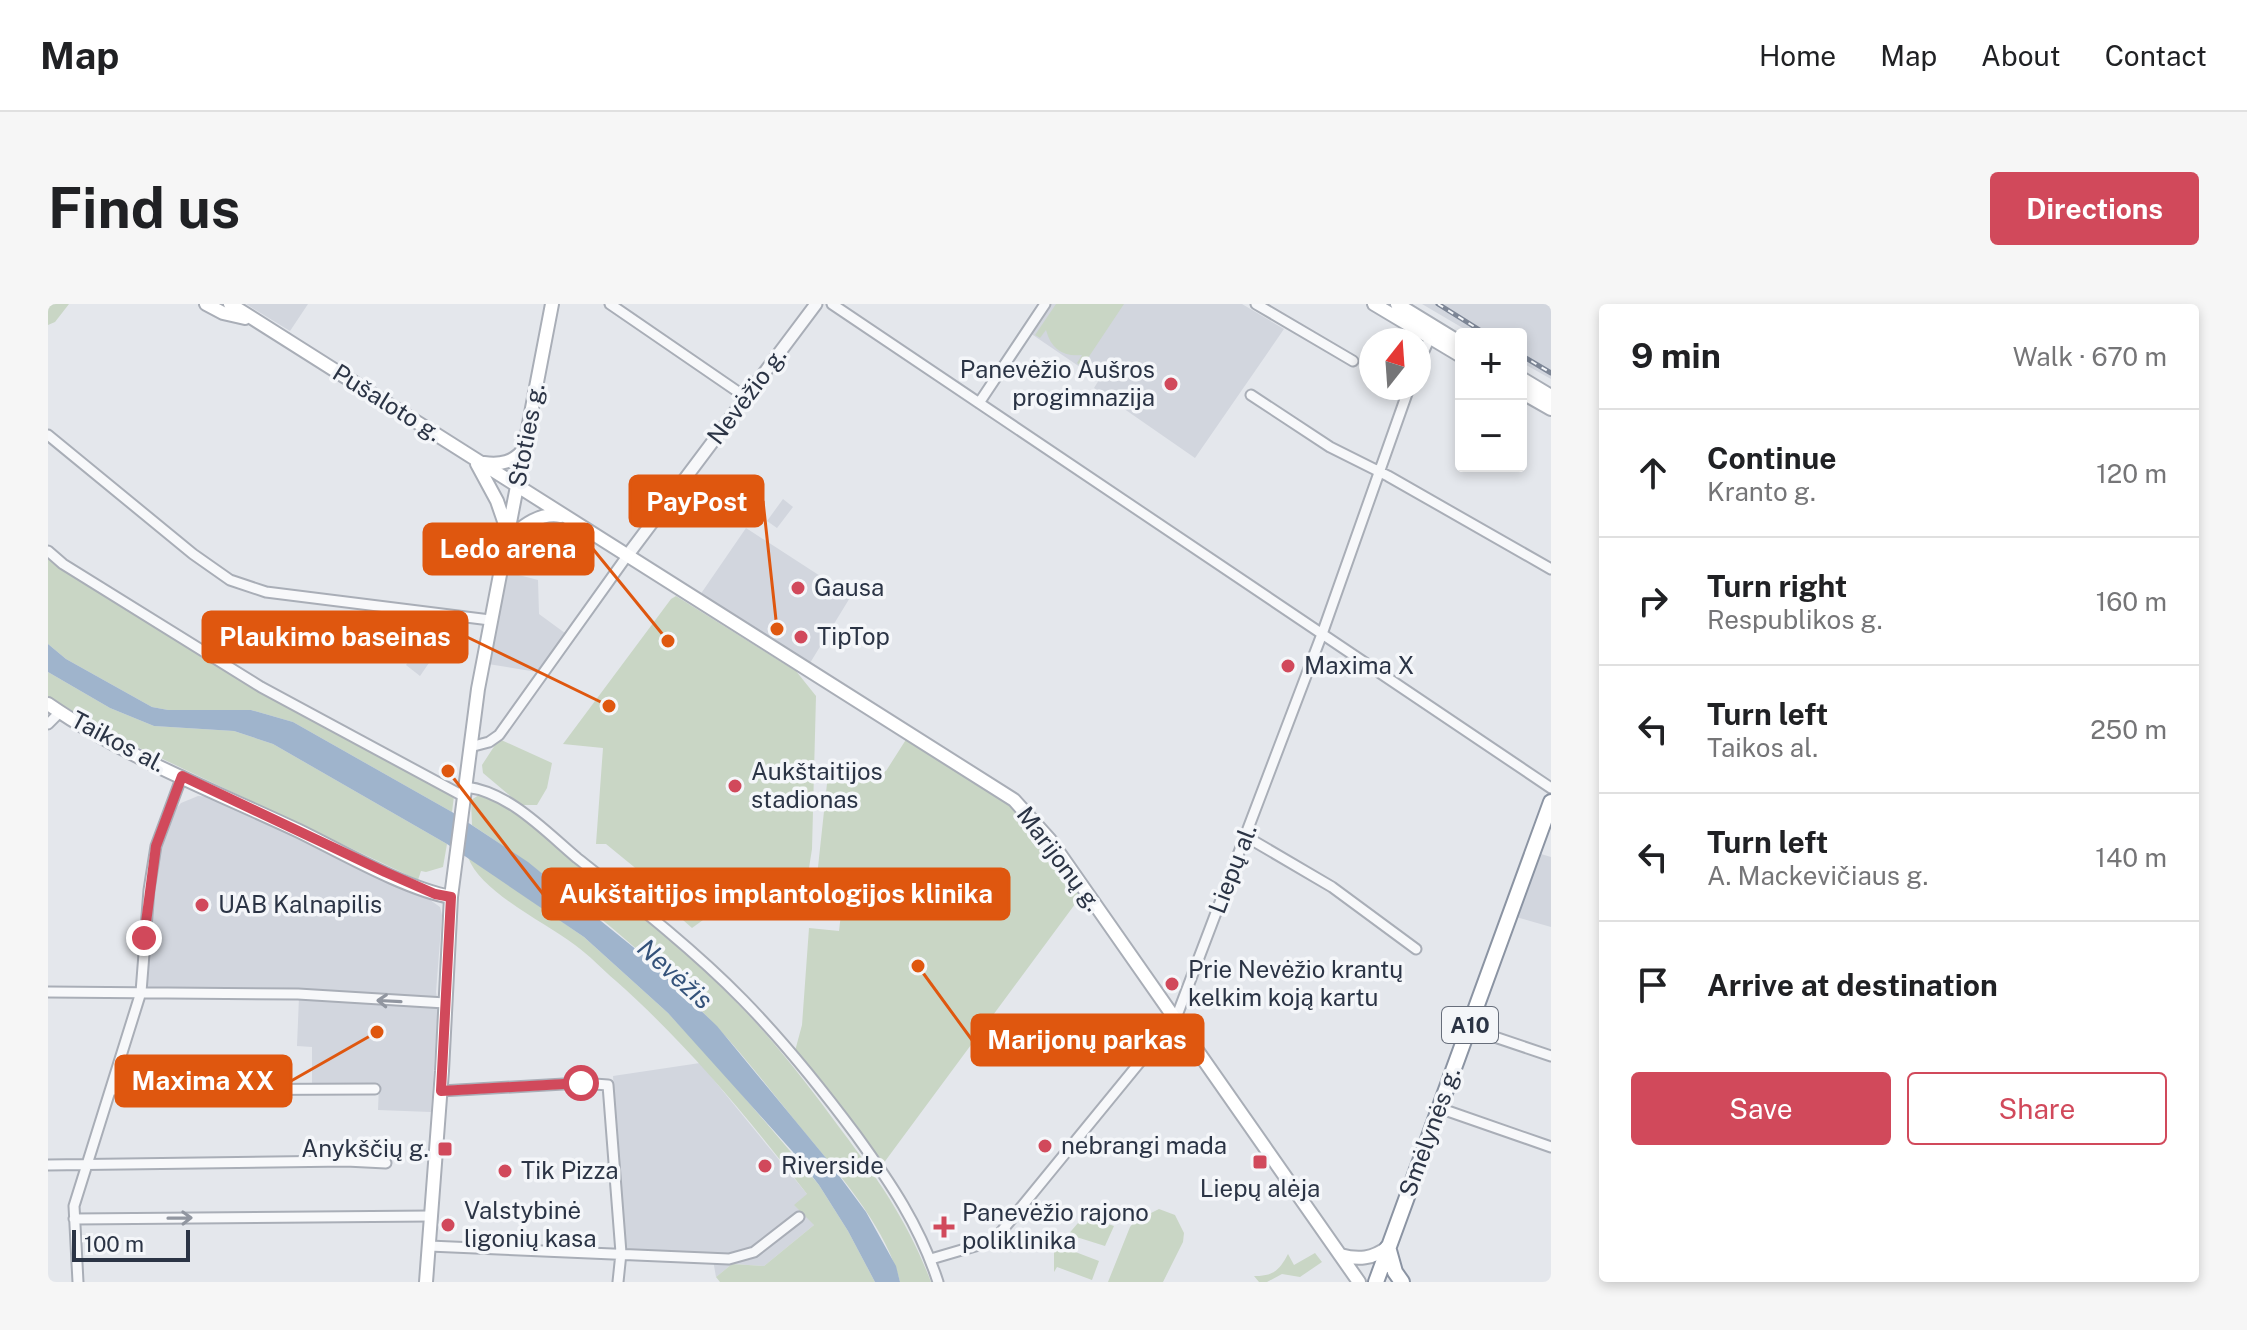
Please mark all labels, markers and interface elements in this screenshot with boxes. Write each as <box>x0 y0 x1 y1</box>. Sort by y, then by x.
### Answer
text: Map <box>40 33 119 78</box>
text: Home <box>1759 39 1836 72</box>
text: Map <box>1880 39 1937 72</box>
text: About <box>1981 39 2061 72</box>
text: Contact <box>2105 39 2207 72</box>
button: Directions <box>1990 172 2199 245</box>
text: Find us <box>48 175 240 241</box>
north arrow <box>1359 328 1431 400</box>
map controls <box>1455 328 1527 472</box>
button: + <box>1455 328 1527 400</box>
text: 9 min <box>1631 336 1721 376</box>
text: Walk · 670 m <box>2013 341 2167 372</box>
street label: Nevėžio g. <box>701 342 792 449</box>
place label: Panevėžio Aušros progimnazija <box>960 355 1155 411</box>
street label: Pušaloto g. <box>328 358 447 447</box>
marker: Panevėžio Aušros progimnazija <box>1162 375 1180 393</box>
street label: Stoties g. <box>502 381 550 489</box>
button: − <box>1455 400 1527 472</box>
text: Continue <box>1707 440 1837 476</box>
icon: ahead <box>1631 451 1675 495</box>
text: 120 m <box>2096 458 2167 489</box>
callout: PayPost <box>630 476 763 526</box>
text: Kranto g. <box>1707 476 1816 507</box>
text: PayPost <box>646 486 748 517</box>
callout: Ledo arena <box>424 524 593 574</box>
text: Ledo arena <box>440 533 576 564</box>
text: Turn right <box>1707 568 1847 604</box>
place label: Gausa <box>814 573 884 601</box>
marker: Gausa <box>789 579 807 597</box>
icon: right <box>1631 579 1675 623</box>
text: 160 m <box>2096 586 2167 617</box>
text: Respublikos g. <box>1707 604 1883 635</box>
callout: Plaukimo baseinas <box>203 612 467 662</box>
text: Plaukimo baseinas <box>219 621 451 652</box>
place label: TipTop <box>817 622 890 650</box>
marker: TipTop <box>792 628 810 646</box>
place label: Maxima X <box>1304 651 1414 679</box>
marker: Maxima X <box>1279 657 1297 675</box>
text: Turn left <box>1707 696 1828 732</box>
street label: Taikos al. <box>67 705 170 778</box>
icon: left <box>1631 707 1675 751</box>
text: 250 m <box>2090 714 2167 745</box>
text: Taikos al. <box>1707 732 1818 763</box>
place label: Aukštaitijos stadionas <box>751 757 883 813</box>
marker: Aukštaitijos stadionas <box>726 777 744 795</box>
street label: Marijonų g. <box>1011 801 1108 916</box>
street label: Liepų al. <box>1202 820 1262 917</box>
text: Turn left <box>1707 824 1828 860</box>
icon: left <box>1631 835 1675 879</box>
text: 140 m <box>2095 842 2167 873</box>
text: A. Mackevičiaus g. <box>1707 860 1928 891</box>
callout: Aukštaitijos implantologijos klinika <box>543 869 1009 919</box>
text: Aukštaitijos implantologijos klinika <box>559 878 993 909</box>
place label: UAB Kalnapilis <box>218 890 382 918</box>
marker: UAB Kalnapilis <box>193 896 211 914</box>
route end <box>126 920 162 956</box>
water label: Nevėžis <box>631 932 719 1015</box>
place label: Prie Nevėžio krantų kelkim koją kartu <box>1188 955 1403 1011</box>
icon: arrive <box>1631 963 1675 1007</box>
text: Arrive at destination <box>1707 967 1998 1003</box>
marker: Prie Nevėžio krantų kelkim koją kartu <box>1163 975 1181 993</box>
one-way arrow <box>376 993 403 1008</box>
road number: A10 <box>1442 1007 1498 1043</box>
callout: Marijonų parkas <box>972 1015 1203 1065</box>
text: Marijonų parkas <box>987 1024 1187 1055</box>
callout: Maxima XX <box>116 1056 291 1106</box>
street label: Smėlynės g. <box>1393 1063 1465 1200</box>
text: Maxima XX <box>132 1065 274 1096</box>
route start <box>563 1065 599 1101</box>
button: Save <box>1631 1072 1891 1145</box>
button: Share <box>1907 1072 2167 1145</box>
place label: nebrangi mada <box>1061 1131 1227 1159</box>
place label: Anykščių g. <box>301 1134 429 1162</box>
marker: nebrangi mada <box>1036 1137 1054 1155</box>
marker: Anykščių g. <box>436 1140 454 1158</box>
place label: Riverside <box>781 1151 884 1179</box>
marker: Liepų alėja <box>1251 1153 1269 1171</box>
place label: Tik Pizza <box>521 1156 619 1184</box>
marker: Riverside <box>756 1157 774 1175</box>
marker: Tik Pizza <box>496 1162 514 1180</box>
place label: Liepų alėja <box>1200 1174 1320 1202</box>
place label: Valstybinė ligonių kasa <box>464 1196 596 1252</box>
place label: Panevėžio rajono poliklinika <box>962 1198 1149 1254</box>
one-way arrow <box>166 1210 193 1226</box>
marker: Valstybinė ligonių kasa <box>439 1216 457 1234</box>
marker: Panevėžio rajono poliklinika <box>933 1216 955 1238</box>
scale bar <box>72 1226 190 1262</box>
text: 100 m <box>84 1231 144 1257</box>

